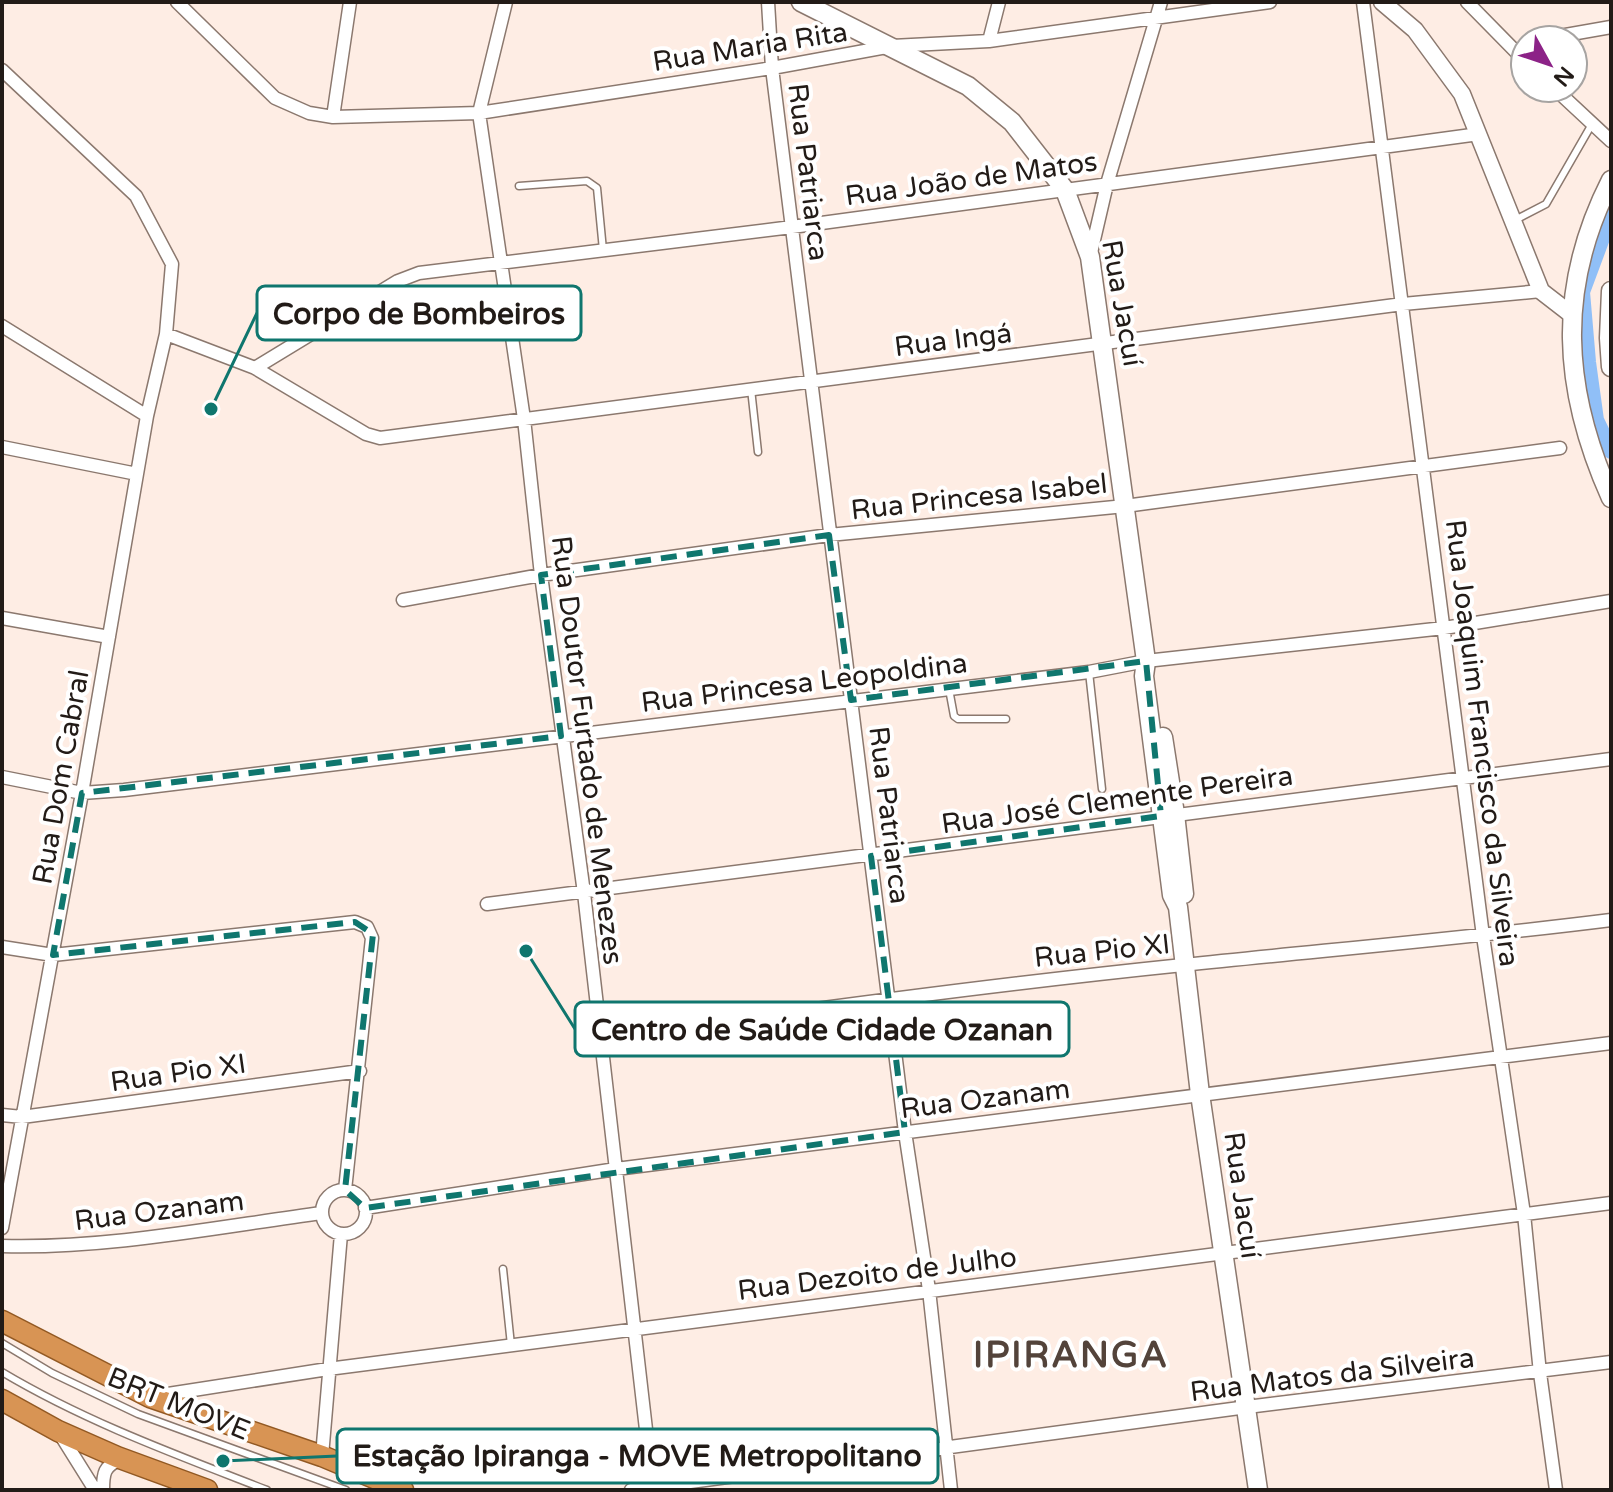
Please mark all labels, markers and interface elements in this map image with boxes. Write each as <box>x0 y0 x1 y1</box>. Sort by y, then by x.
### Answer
street label: Rua Maria Rita <box>650 15 850 79</box>
north arrow <box>1509 24 1589 104</box>
text: N <box>1548 61 1579 91</box>
street label: Rua Patriarca <box>780 81 836 263</box>
street label: Rua João de Matos <box>843 144 1099 214</box>
street label: Rua Jacuí <box>1094 237 1150 369</box>
callout: Corpo de Bombeiros <box>257 286 581 340</box>
text: Corpo de Bombeiros <box>273 296 565 333</box>
street label: Rua Ingá <box>892 316 1014 364</box>
street label: Rua Princesa Isabel <box>849 467 1109 527</box>
street label: Rua Joaquim Francisco da Silveira <box>1438 518 1526 969</box>
street label: Rua Doutor Furtado de Menezes <box>544 534 630 966</box>
street label: Rua Princesa Leopoldina <box>639 646 969 720</box>
street label: Rua Dom Cabral <box>25 667 97 887</box>
street label: Rua Patriarca <box>861 724 917 906</box>
street label: Rua José Clemente Pereira <box>939 758 1295 842</box>
street label: Rua Pio XI <box>1032 927 1172 975</box>
callout: Centro de Saúde Cidade Ozanan <box>575 1002 1069 1056</box>
text: Centro de Saúde Cidade Ozanan <box>591 1012 1053 1049</box>
street label: Rua Pio XI <box>108 1047 248 1099</box>
street label: Rua Ozanam <box>898 1072 1072 1126</box>
street label: Rua Jacuí <box>1216 1130 1268 1261</box>
street label: Rua Ozanam <box>72 1184 246 1238</box>
street label: Rua Dezoito de Julho <box>736 1240 1019 1308</box>
district label: IPIRANGA <box>973 1334 1169 1377</box>
street label: Rua Matos da Silveira <box>1188 1341 1476 1409</box>
street label: BRT MOVE <box>103 1360 255 1448</box>
callout: Estação Ipiranga - MOVE Metropolitano <box>337 1429 938 1483</box>
text: Estação Ipiranga - MOVE Metropolitano <box>352 1438 922 1475</box>

